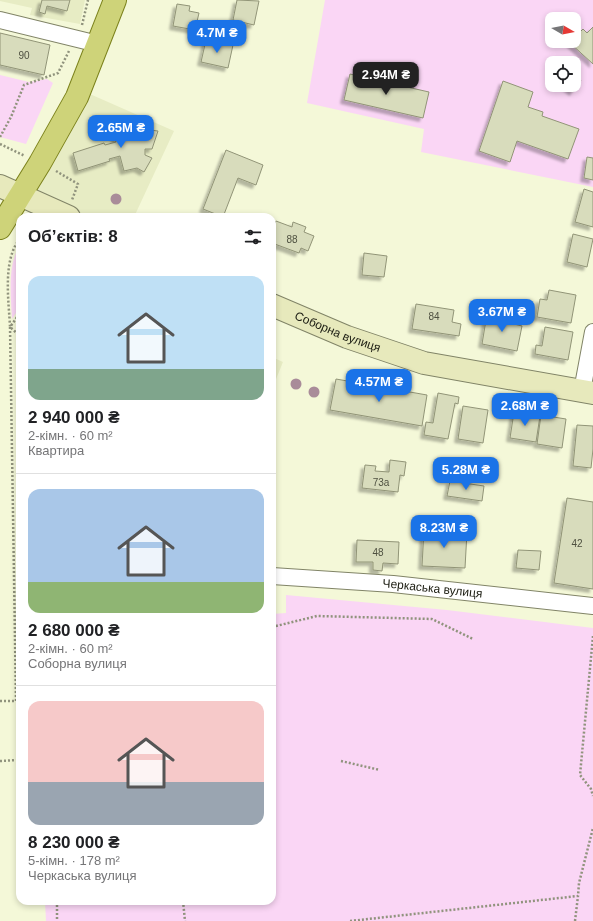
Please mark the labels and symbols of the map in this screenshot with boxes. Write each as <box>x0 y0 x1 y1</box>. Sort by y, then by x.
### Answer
north arrow <box>545 12 581 48</box>
pin: 4.7M ₴ <box>184 20 250 54</box>
house number: 90 <box>18 50 30 61</box>
pin: 2.94M ₴ <box>349 62 423 96</box>
pin: 2.65M ₴ <box>84 115 158 149</box>
house number: 88 <box>286 234 298 245</box>
pin: 3.67M ₴ <box>465 299 539 333</box>
street label: Соборна вулиця <box>293 309 382 355</box>
house number: 84 <box>428 311 440 322</box>
pin: 4.57M ₴ <box>342 369 416 403</box>
pin: 2.68M ₴ <box>488 393 562 427</box>
pin: 5.28M ₴ <box>429 457 503 491</box>
house number: 73а <box>373 477 390 488</box>
pin: 8.23M ₴ <box>407 515 481 549</box>
house number: 42 <box>571 538 583 549</box>
house number: 48 <box>372 547 384 558</box>
street label: Черкаська вулиця <box>382 576 483 601</box>

